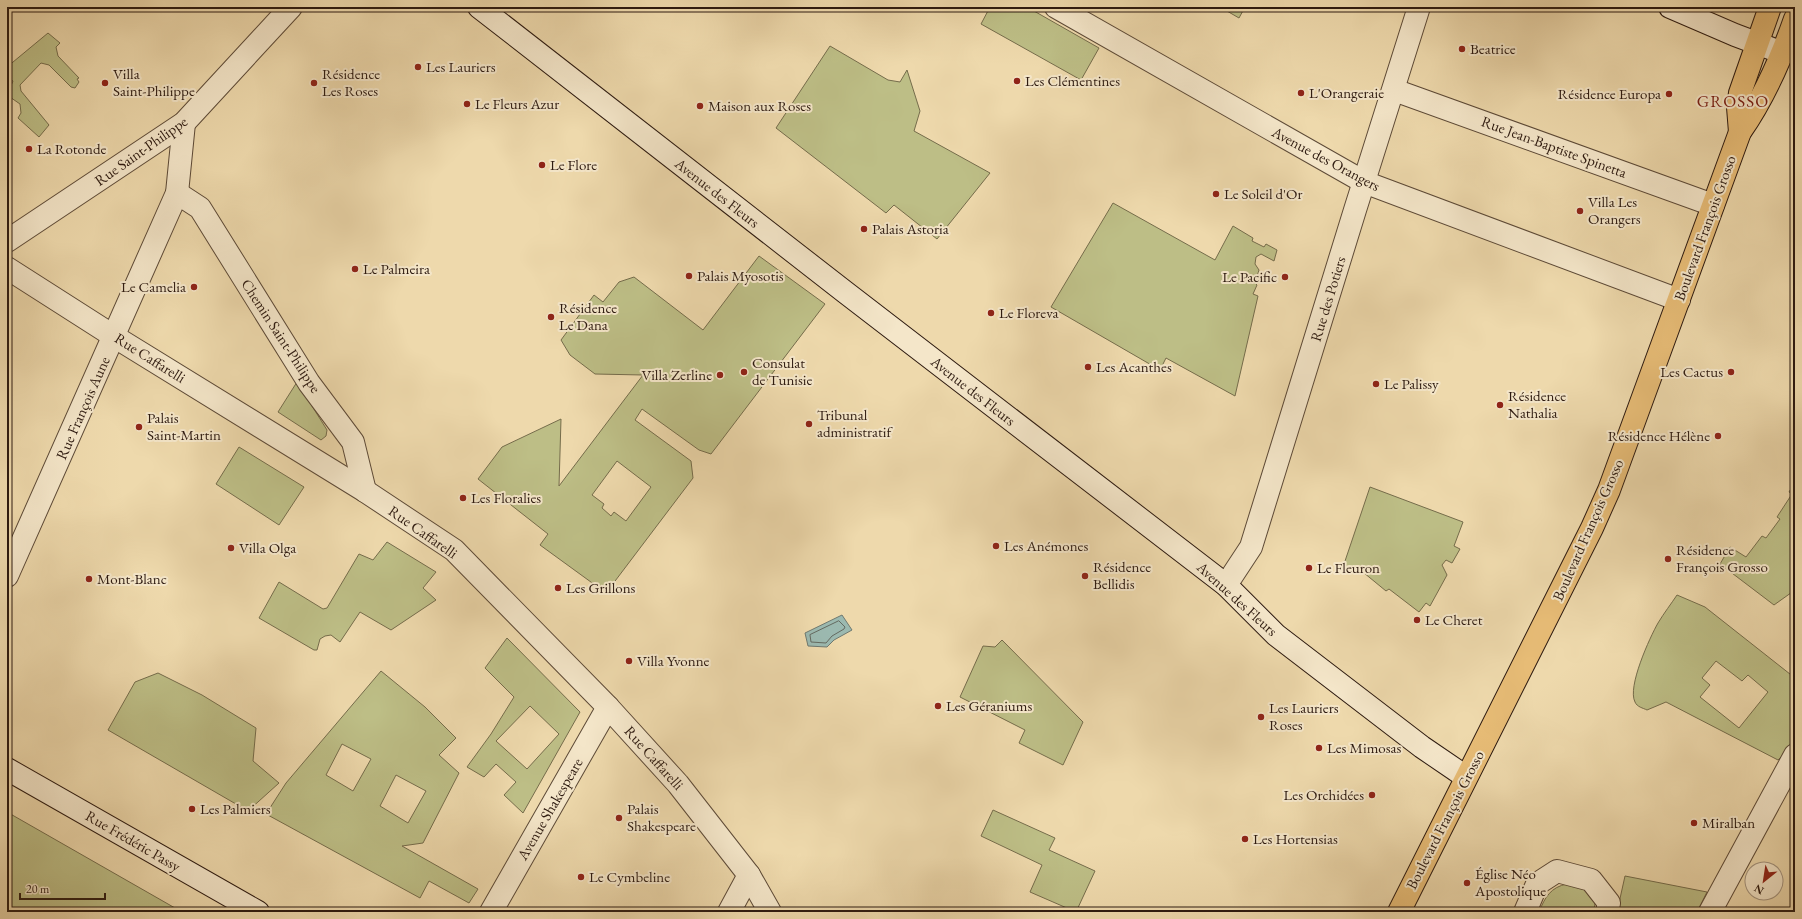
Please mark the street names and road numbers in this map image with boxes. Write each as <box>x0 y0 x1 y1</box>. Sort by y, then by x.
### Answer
street label: Rue Saint-Philippe <box>91 111 191 190</box>
street label: Rue Jean-Baptiste Spinetta <box>1479 111 1629 182</box>
street label: Avenue des Orangers <box>1268 122 1384 195</box>
street label: Avenue des Fleurs <box>670 153 764 232</box>
street label: Boulevard François Grosso <box>1669 153 1740 303</box>
street label: Rue des Potiers <box>1306 254 1349 344</box>
street label: Chemin Saint-Philippe <box>237 275 325 396</box>
street label: Rue Caffarelli <box>111 328 190 387</box>
street label: Avenue des Fleurs <box>926 351 1020 430</box>
street label: Rue François Aune <box>51 353 114 462</box>
street label: Boulevard François Grosso <box>1548 456 1627 604</box>
street label: Rue Caffarelli <box>385 501 462 563</box>
street label: Avenue des Fleurs <box>1192 557 1282 640</box>
street label: Rue Caffarelli <box>621 722 688 794</box>
street label: Boulevard François Grosso <box>1401 747 1488 892</box>
street label: Avenue Shakespeare <box>512 754 587 864</box>
street label: Rue Frédéric Passy <box>82 806 185 876</box>

